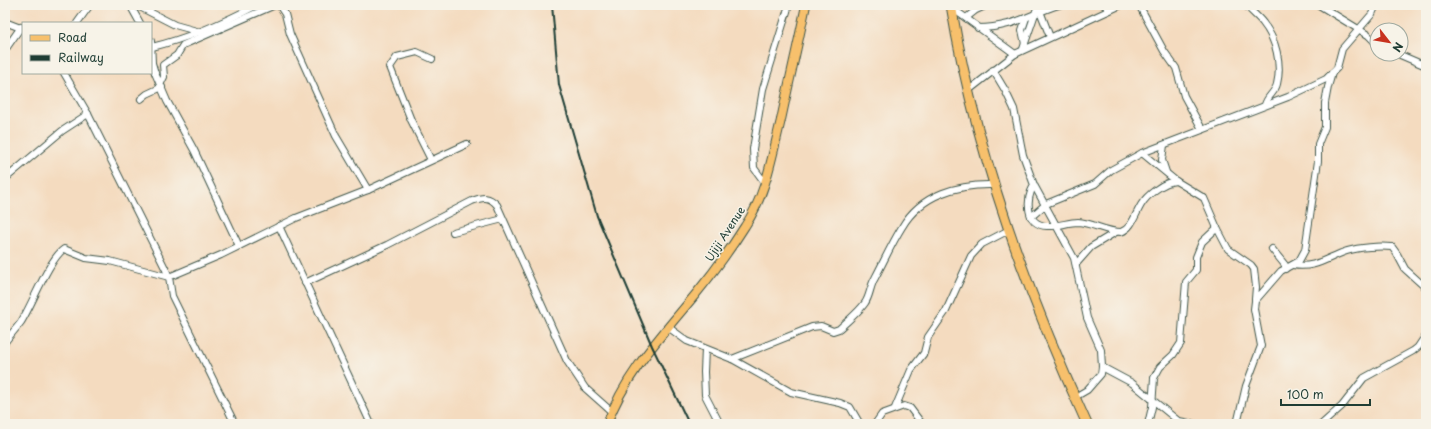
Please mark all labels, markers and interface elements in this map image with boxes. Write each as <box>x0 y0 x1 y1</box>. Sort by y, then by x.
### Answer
legend <box>22 22 152 74</box>
north arrow <box>1369 22 1409 62</box>
text: Road <box>58 28 87 46</box>
text: N <box>1388 39 1408 56</box>
text: Railway <box>58 48 104 66</box>
street label: Ujiji Avenue <box>700 203 749 265</box>
scale bar <box>1281 381 1370 407</box>
text: 100 m <box>1287 385 1324 403</box>

